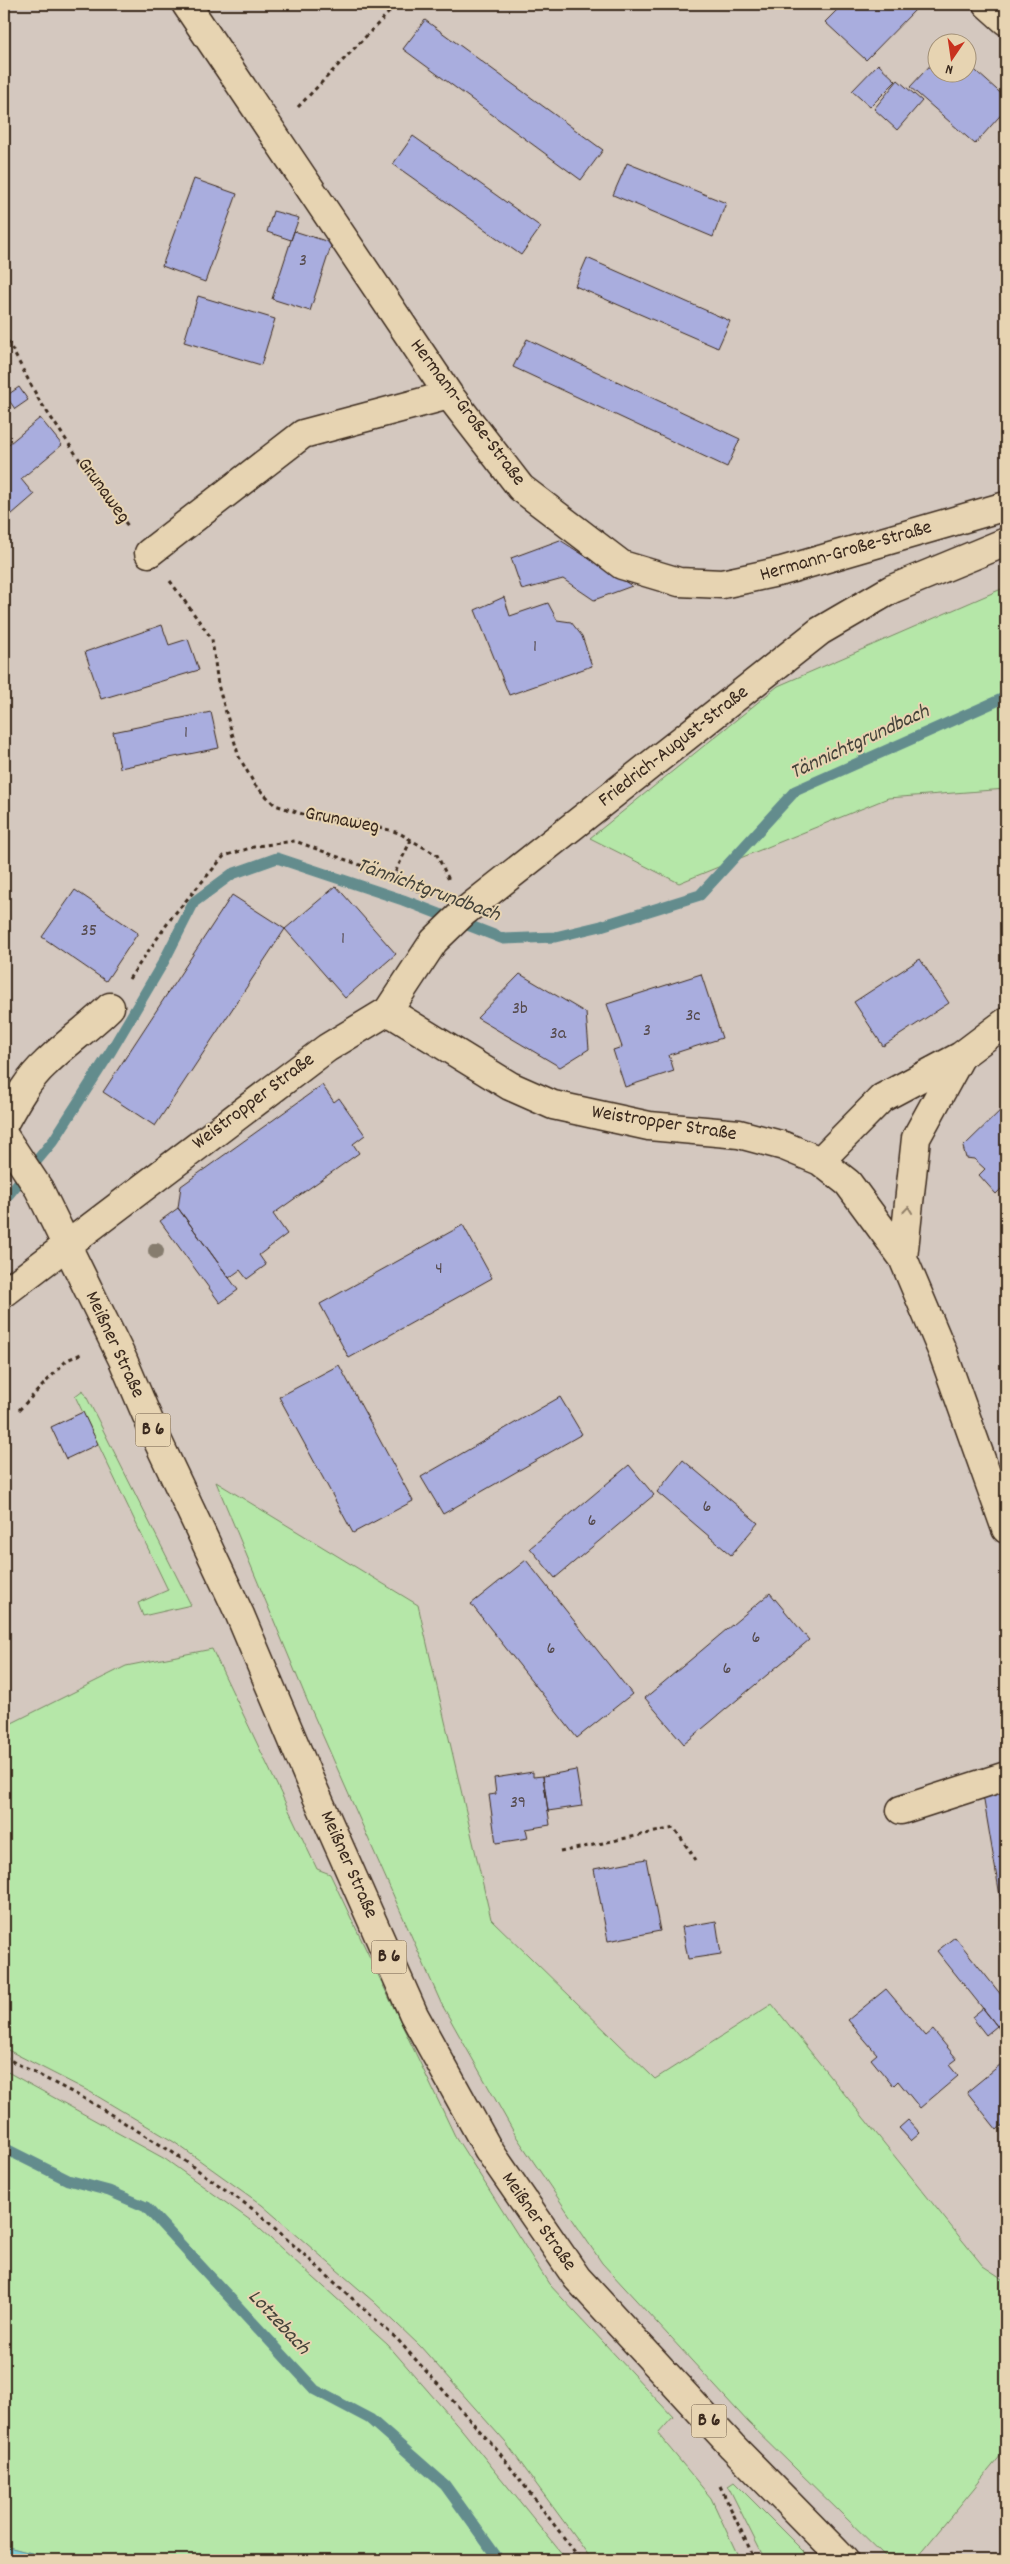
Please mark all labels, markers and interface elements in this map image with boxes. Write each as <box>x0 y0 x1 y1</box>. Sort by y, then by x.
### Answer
north arrow <box>928 32 978 82</box>
text: N <box>944 58 955 79</box>
house number: 3 <box>299 249 307 274</box>
street label: Hermann-Große-Straße <box>402 334 532 493</box>
street label: Grunaweg <box>70 452 136 530</box>
street label: Hermann-Große-Straße <box>757 514 935 590</box>
house number: 1 <box>533 635 537 660</box>
street label: Friedrich-August-Straße <box>593 679 755 815</box>
water label: Tännichtgrundbach <box>785 697 936 788</box>
house number: 1 <box>184 721 188 746</box>
street label: Grunaweg <box>302 800 382 842</box>
water label: Tännichtgrundbach <box>352 851 505 931</box>
house number: 35 <box>81 919 97 944</box>
house number: 1 <box>341 927 345 952</box>
house number: 3b <box>512 997 528 1022</box>
house number: 3c <box>685 1004 701 1029</box>
house number: 3 <box>643 1019 651 1044</box>
house number: 3a <box>550 1022 567 1047</box>
street label: Weistropper Straße <box>187 1047 321 1157</box>
street label: Weistropper Straße <box>589 1099 739 1149</box>
one-way arrow <box>902 1205 913 1213</box>
house number: 4 <box>435 1257 443 1282</box>
street label: Meißner Straße <box>77 1287 151 1403</box>
road number: B 6 <box>136 1414 170 1446</box>
house number: 6 <box>703 1495 711 1520</box>
house number: 6 <box>588 1509 596 1534</box>
house number: 6 <box>752 1626 760 1651</box>
house number: 6 <box>547 1637 555 1662</box>
house number: 6 <box>723 1657 731 1682</box>
house number: 39 <box>510 1791 526 1816</box>
street label: Meißner Straße <box>312 1807 384 1923</box>
road number: B 6 <box>372 1940 406 1974</box>
street label: Meißner Straße <box>494 2167 583 2277</box>
water label: Lotzebach <box>240 2284 317 2363</box>
road number: B 6 <box>692 2404 726 2438</box>

